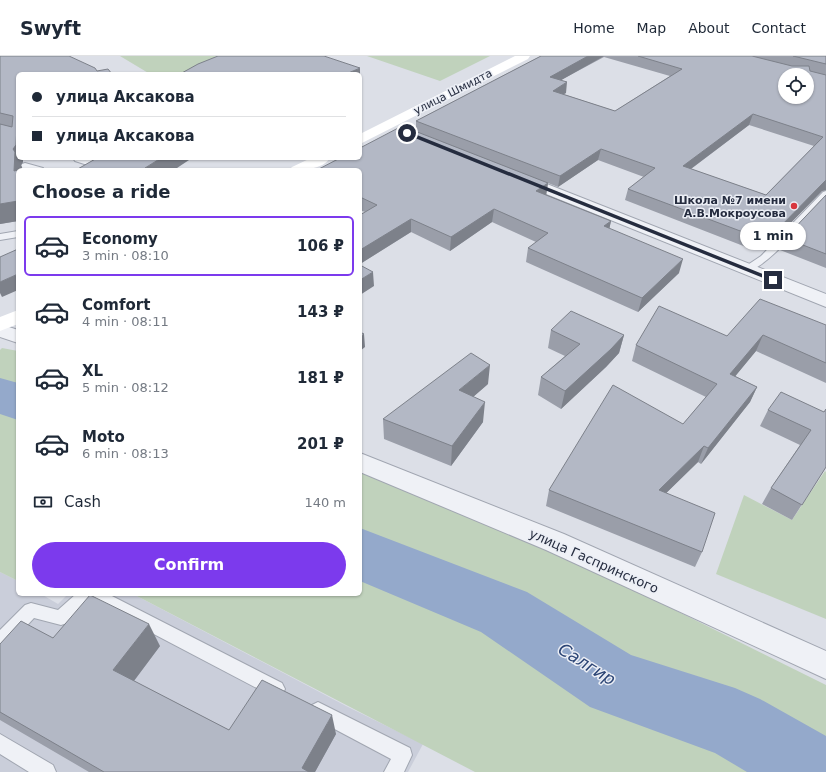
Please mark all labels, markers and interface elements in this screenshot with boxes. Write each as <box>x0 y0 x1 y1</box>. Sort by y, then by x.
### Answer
text: Swyft <box>20 17 81 39</box>
text: Home <box>573 20 615 36</box>
text: Map <box>637 20 666 36</box>
text: About <box>688 20 730 36</box>
text: Contact <box>752 20 806 36</box>
street label: улица Шмидта <box>412 67 494 117</box>
map controls <box>778 68 814 104</box>
button: locate <box>778 68 814 104</box>
text: улица Аксакова <box>56 88 195 106</box>
route start <box>398 124 416 142</box>
text: улица Аксакова <box>56 127 195 145</box>
text: Choose a ride <box>32 181 171 202</box>
place label: Школа №7 имени А.В.Мокроусова <box>674 194 786 220</box>
marker: Школа №7 имени А.В.Мокроусова <box>789 201 799 211</box>
callout: 1 min <box>740 222 806 250</box>
icon: car <box>34 228 70 264</box>
text: 1 min <box>753 228 793 243</box>
text: Economy <box>82 230 158 248</box>
text: 106 ₽ <box>297 237 344 255</box>
text: 3 min · 08:10 <box>82 248 169 263</box>
route end <box>764 271 782 289</box>
icon: car <box>34 294 70 330</box>
text: Comfort <box>82 296 150 314</box>
text: 143 ₽ <box>297 303 344 321</box>
text: 4 min · 08:11 <box>82 314 169 329</box>
icon: car <box>34 360 70 396</box>
text: XL <box>82 362 103 380</box>
text: 181 ₽ <box>297 369 344 387</box>
text: 5 min · 08:12 <box>82 380 169 395</box>
icon: car <box>34 426 70 462</box>
text: Moto <box>82 428 125 446</box>
text: 201 ₽ <box>297 435 344 453</box>
text: 6 min · 08:13 <box>82 446 169 461</box>
icon: cash <box>32 491 54 513</box>
text: Cash <box>64 493 101 511</box>
text: 140 m <box>304 495 346 510</box>
street label: улица Гаспринского <box>527 526 661 596</box>
button: Confirm <box>32 542 346 588</box>
water label: Салгир <box>555 639 620 690</box>

